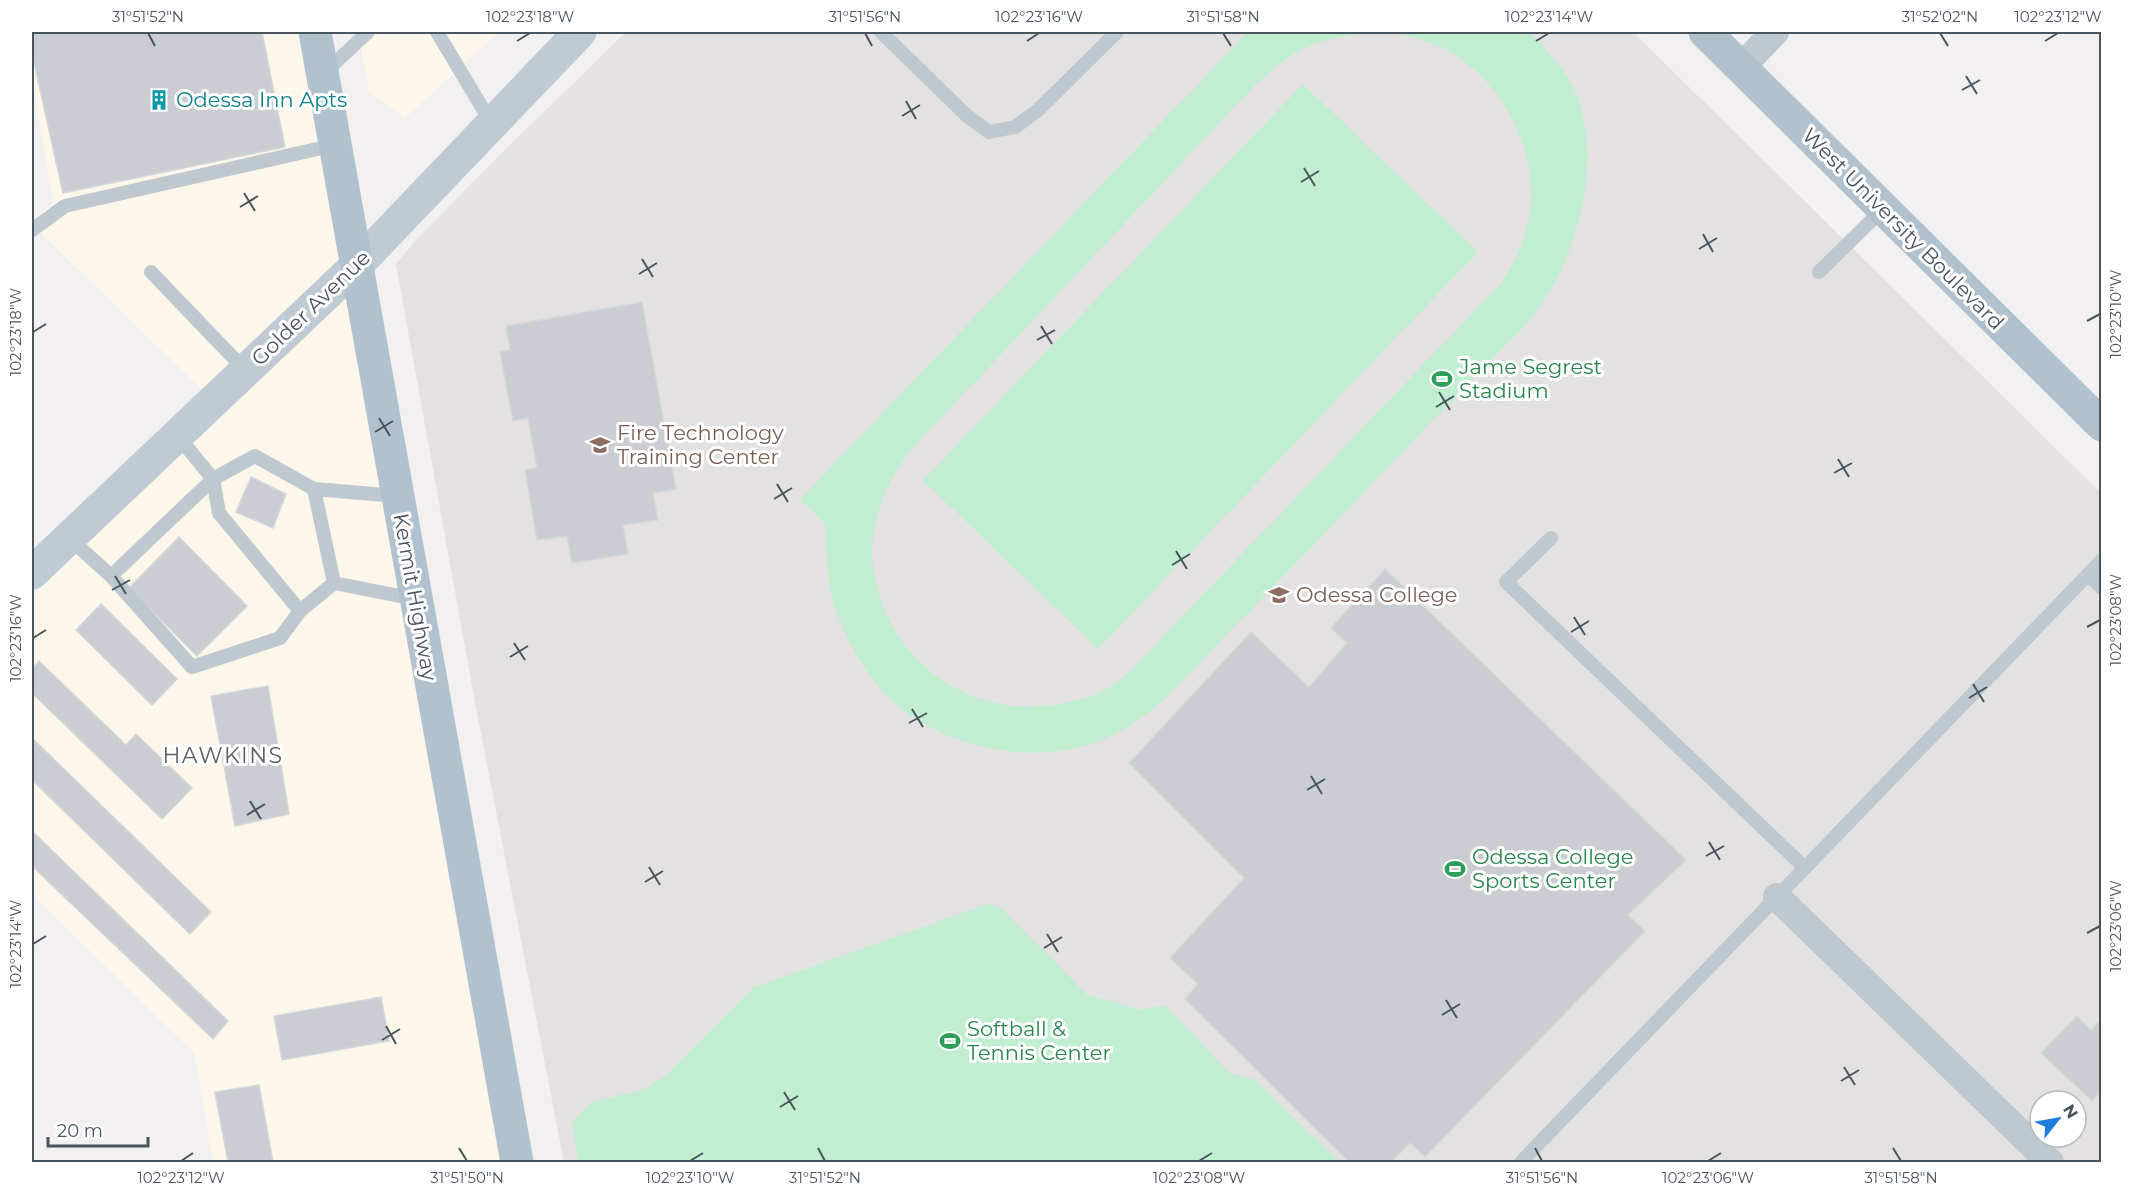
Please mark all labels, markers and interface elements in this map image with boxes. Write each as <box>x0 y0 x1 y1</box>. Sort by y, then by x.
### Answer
text: 31°51'52"N <box>112 7 184 26</box>
text: 102°23'18"W <box>486 7 575 26</box>
text: 31°51'56"N <box>829 7 901 26</box>
text: 102°23'16"W <box>995 7 1083 26</box>
text: 31°51'58"N <box>1186 7 1260 26</box>
text: 102°23'14"W <box>1505 7 1593 26</box>
text: 31°52'02"N <box>1902 7 1978 26</box>
text: 102°23'12"W <box>2014 7 2102 26</box>
place label: Odessa Inn Apts <box>176 87 347 112</box>
building icon: Odessa Inn Apts <box>147 88 171 112</box>
street label: West University Boulevard <box>1797 123 2009 335</box>
street label: Golder Avenue <box>246 245 375 371</box>
text: 102°23'10"W <box>2106 269 2125 358</box>
text: 102°23'18"W <box>6 287 25 376</box>
place label: Jame Segrest Stadium <box>1458 354 1602 403</box>
sports icon: Jame Segrest Stadium <box>1430 367 1454 391</box>
place label: Fire Technology Training Center <box>617 420 784 469</box>
school or university icon: Fire Technology Training Center <box>588 433 612 457</box>
street label: Kermit Highway <box>388 511 443 683</box>
text: 102°23'08"W <box>2106 573 2125 666</box>
place label: Odessa College <box>1296 582 1458 607</box>
school or university icon: Odessa College <box>1267 583 1291 607</box>
text: 102°23'16"W <box>6 594 25 682</box>
district label: HAWKINS <box>162 742 284 769</box>
place label: Odessa College Sports Center <box>1472 844 1634 893</box>
sports icon: Odessa College Sports Center <box>1443 857 1467 881</box>
text: 102°23'06"W <box>2106 880 2125 972</box>
text: 102°23'14"W <box>6 900 25 988</box>
place label: Softball & Tennis Center <box>967 1016 1111 1065</box>
sports icon: Softball & Tennis Center <box>938 1029 962 1053</box>
north arrow <box>2028 1089 2088 1149</box>
text: N <box>2059 1101 2082 1122</box>
scale bar <box>48 1110 148 1148</box>
text: 20 m <box>57 1120 103 1142</box>
text: 102°23'12"W <box>137 1168 225 1187</box>
text: 31°51'50"N <box>430 1168 504 1187</box>
text: 102°23'10"W <box>646 1168 735 1187</box>
text: 31°51'52"N <box>789 1168 861 1187</box>
text: 102°23'08"W <box>1153 1168 1246 1187</box>
text: 31°51'56"N <box>1506 1168 1578 1187</box>
text: 102°23'06"W <box>1662 1168 1754 1187</box>
text: 31°51'58"N <box>1864 1168 1938 1187</box>

